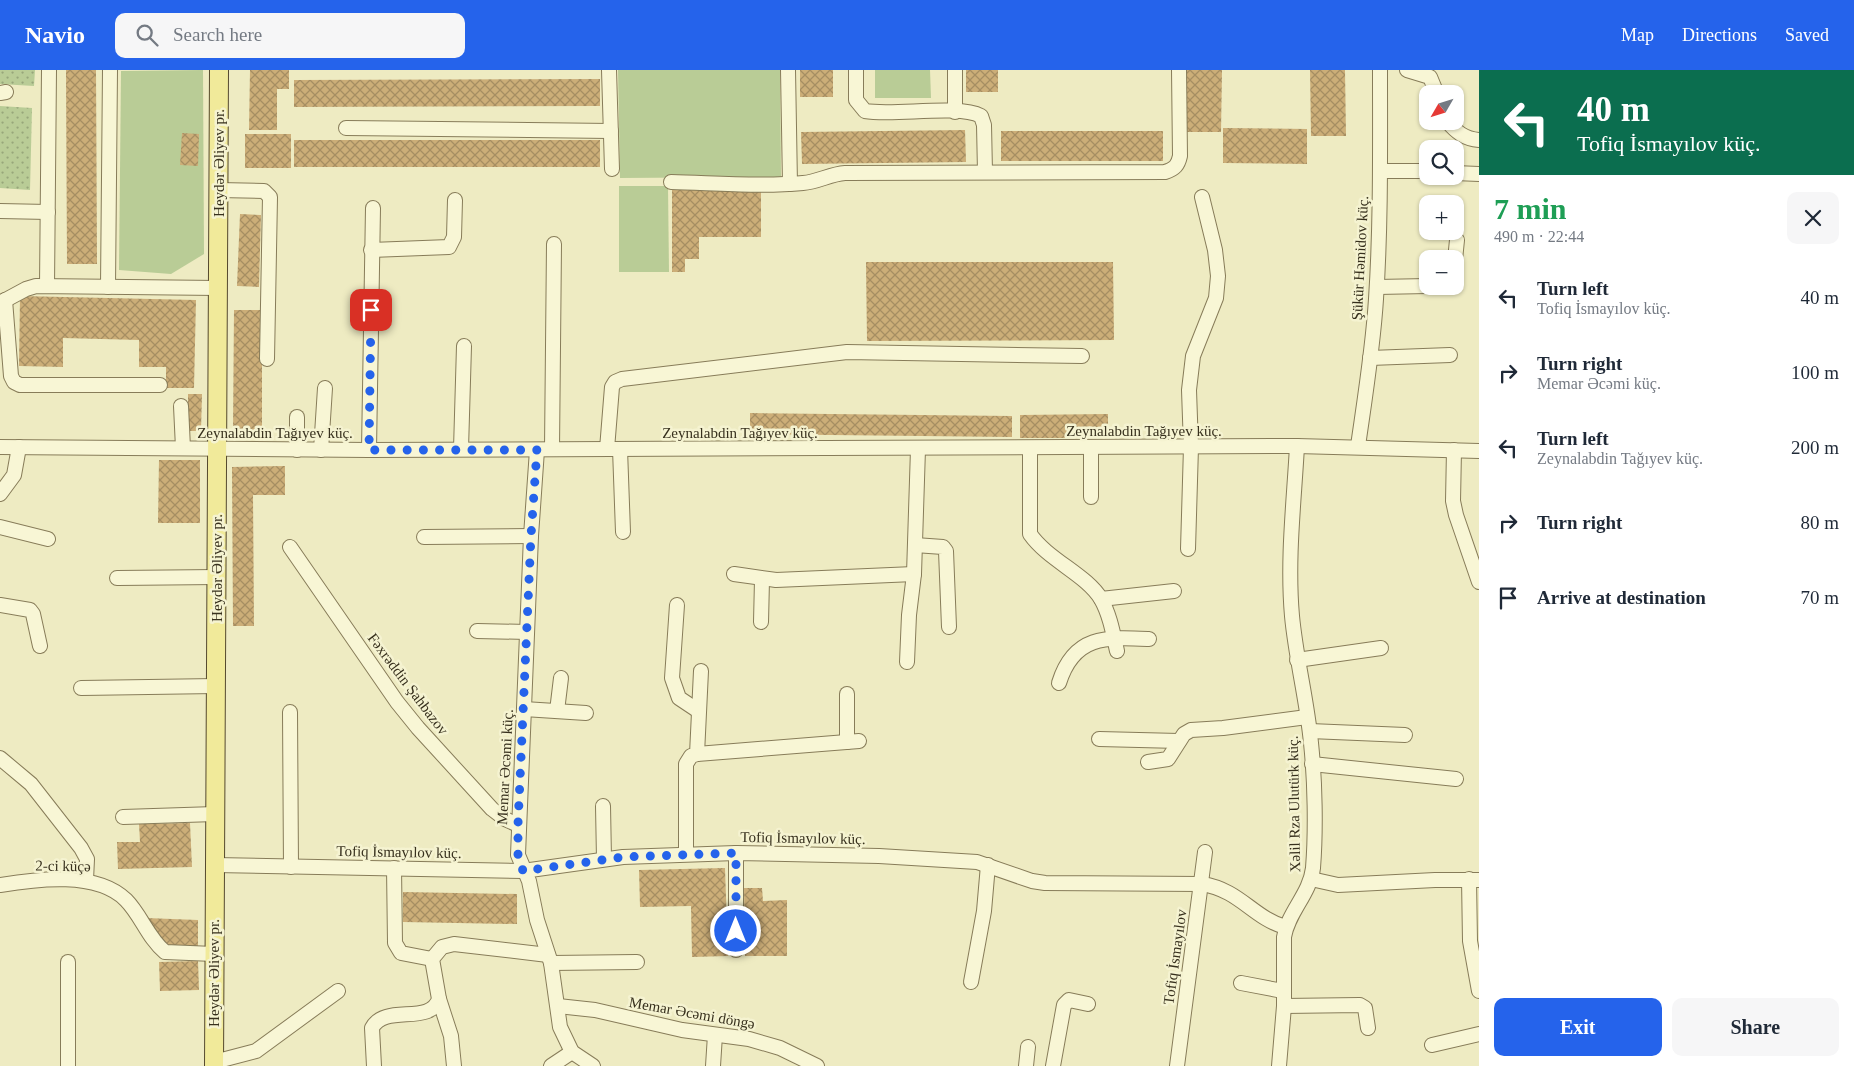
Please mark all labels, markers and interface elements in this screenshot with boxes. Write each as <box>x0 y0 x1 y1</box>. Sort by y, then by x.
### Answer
search box <box>115 13 465 58</box>
icon: search <box>133 21 161 49</box>
text: Navio <box>25 22 85 48</box>
text: Search here <box>173 24 262 45</box>
text: Map <box>1621 25 1654 45</box>
text: Directions <box>1682 25 1757 45</box>
text: Saved <box>1785 25 1829 45</box>
north arrow <box>1419 85 1464 130</box>
map controls <box>1419 85 1464 295</box>
icon: left <box>1494 90 1559 155</box>
text: 40 m <box>1577 90 1650 129</box>
street label: Heydər Əliyev pr. <box>211 109 227 217</box>
text: Tofiq İsmayılov küç. <box>1577 131 1761 156</box>
button: search <box>1419 140 1464 185</box>
text: 7 min <box>1494 192 1567 225</box>
button: close <box>1787 192 1839 244</box>
street label: Şükür Həmidov küç. <box>1349 195 1371 321</box>
button: + <box>1419 195 1464 240</box>
text: 490 m · 22:44 <box>1494 228 1584 245</box>
button: − <box>1419 250 1464 295</box>
text: Turn left <box>1537 278 1609 299</box>
icon: left <box>1494 284 1522 312</box>
text: 40 m <box>1800 287 1839 308</box>
pin <box>350 289 392 331</box>
icon: arrive <box>357 296 385 324</box>
text: Tofiq İsmayılov küç. <box>1537 300 1671 317</box>
text: Turn right <box>1537 353 1622 374</box>
icon: right <box>1494 359 1522 387</box>
text: 100 m <box>1791 362 1839 383</box>
text: Memar Əcəmi küç. <box>1537 375 1661 392</box>
street label: Zeynalabdin Tağıyev küç. <box>1066 423 1222 439</box>
street label: Zeynalabdin Tağıyev küç. <box>197 425 353 441</box>
street label: Zeynalabdin Tağıyev küç. <box>662 425 818 441</box>
text: Turn left <box>1537 428 1609 449</box>
icon: left <box>1494 434 1522 462</box>
text: 200 m <box>1791 437 1839 458</box>
text: Zeynalabdin Tağıyev küç. <box>1537 450 1703 467</box>
icon: right <box>1494 509 1522 537</box>
text: Turn right <box>1537 512 1622 533</box>
text: 80 m <box>1800 512 1839 533</box>
street label: Heydər Əliyev pr. <box>209 514 225 622</box>
icon: arrive <box>1494 584 1522 612</box>
text: Arrive at destination <box>1537 587 1706 608</box>
text: 70 m <box>1800 587 1839 608</box>
street label: Fəxrəddin Şahbazov <box>365 630 452 738</box>
street label: Memar Əcəmi küç. <box>494 709 516 825</box>
street label: Xəlil Rza Ulutürk küç. <box>1285 736 1303 872</box>
street label: Tofiq İsmayılov küç. <box>740 829 866 847</box>
street label: Tofiq İsmayılov küç. <box>336 843 462 861</box>
street label: 2-ci küçə <box>35 858 91 874</box>
position arrow <box>709 904 761 956</box>
street label: Tofiq İsmayılov <box>1160 908 1190 1006</box>
street label: Heydər Əliyev pr. <box>206 919 222 1027</box>
street label: Memar Əcəmi döngə <box>628 994 756 1032</box>
button: Exit <box>1494 998 1662 1056</box>
button: Share <box>1672 998 1839 1056</box>

